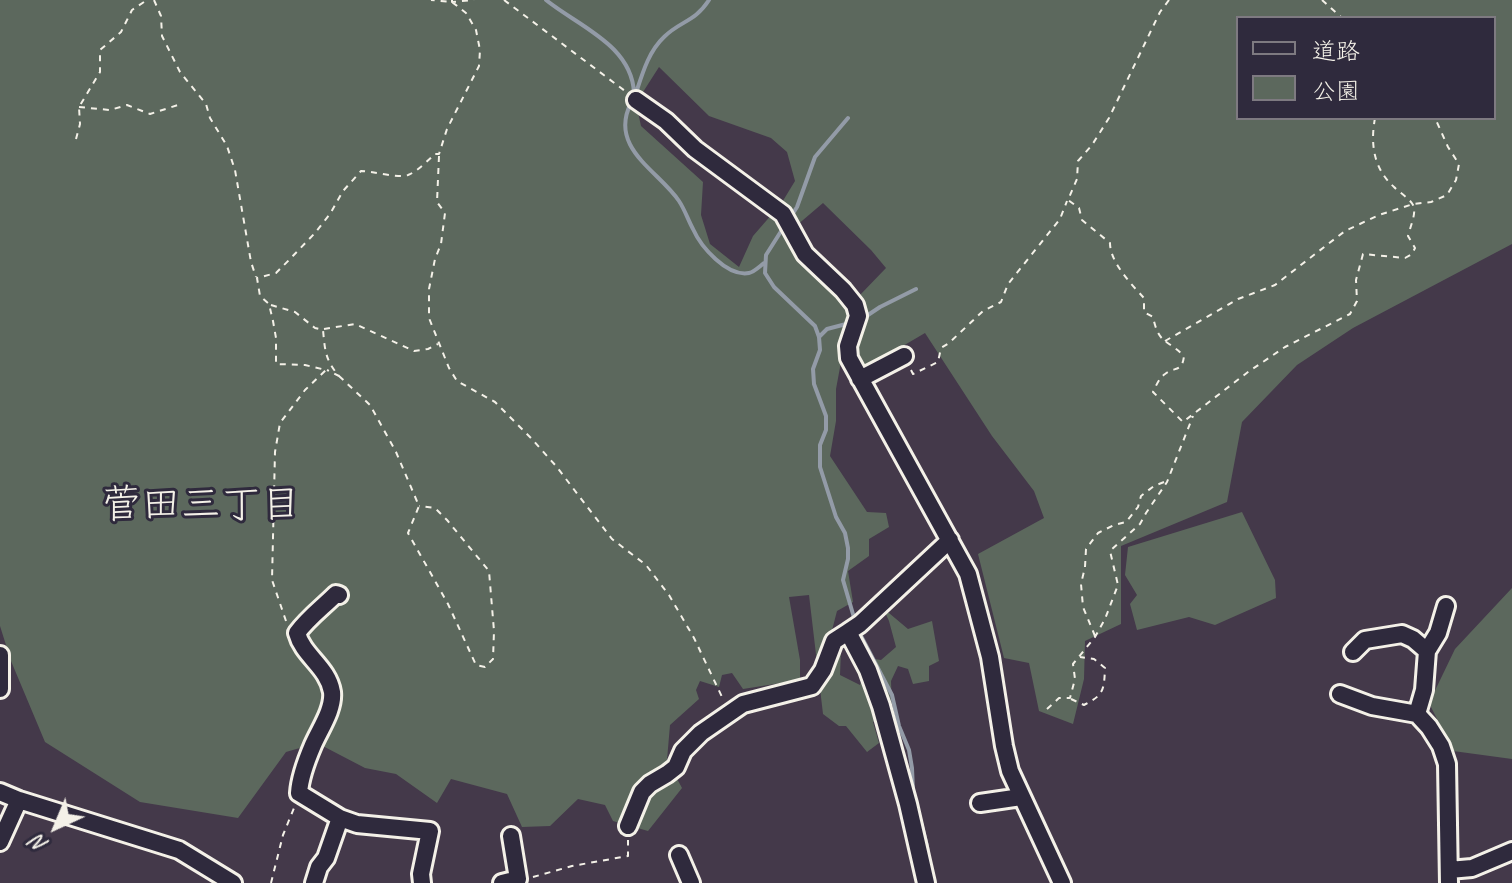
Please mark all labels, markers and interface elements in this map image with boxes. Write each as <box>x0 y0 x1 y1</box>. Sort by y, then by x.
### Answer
legend <box>1236 16 1496 120</box>
text: 道路 <box>1312 36 1360 66</box>
text: 公園 <box>1312 76 1360 106</box>
district label: 菅田三丁目 <box>101 483 301 531</box>
north arrow <box>16 787 96 867</box>
text: N <box>25 829 54 859</box>

